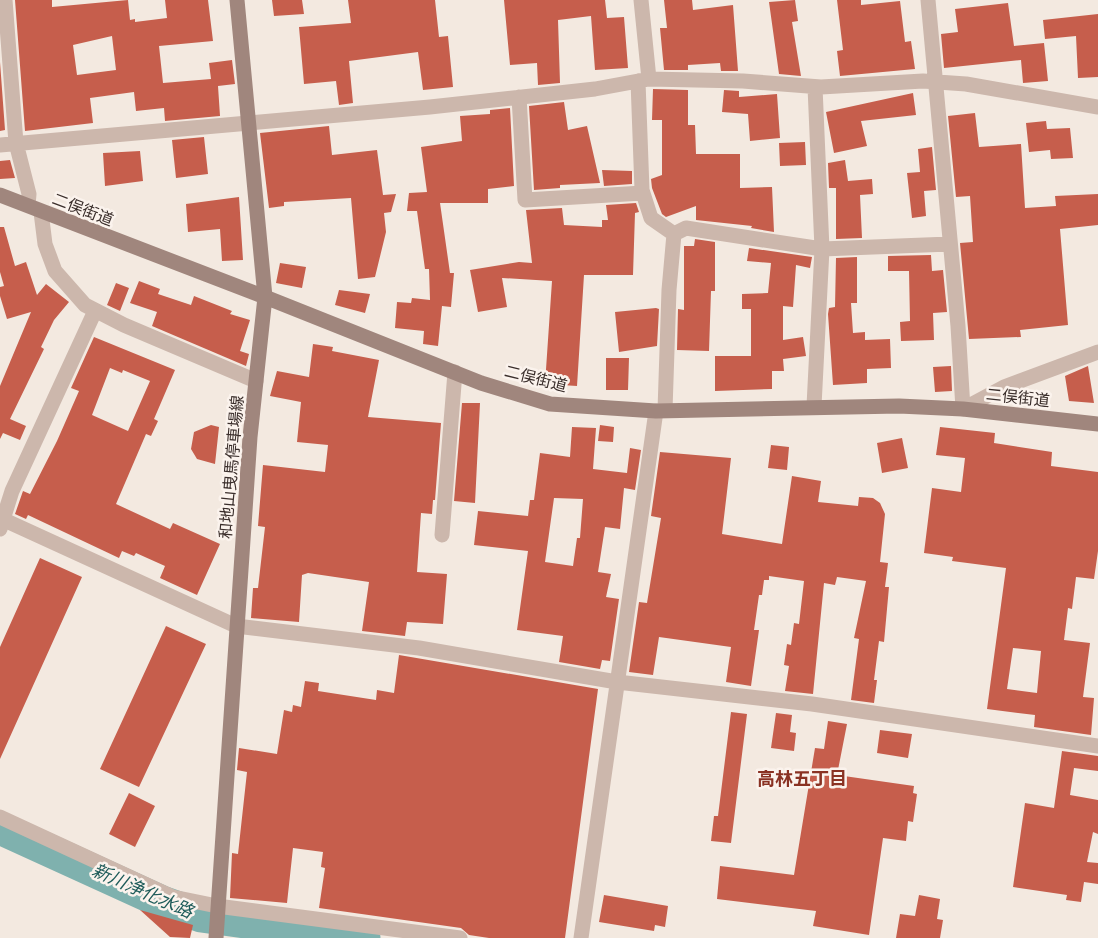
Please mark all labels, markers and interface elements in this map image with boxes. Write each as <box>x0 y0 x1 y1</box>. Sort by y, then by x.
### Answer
street label: 二俣街道 <box>49 187 117 231</box>
street label: 二俣街道 <box>502 360 570 396</box>
street label: 二俣街道 <box>985 383 1051 411</box>
street label: 和地山曳馬停車場線 <box>214 394 248 540</box>
district label: 高林五丁目 <box>757 766 847 790</box>
water label: 新川浄化水路 <box>89 857 199 924</box>

